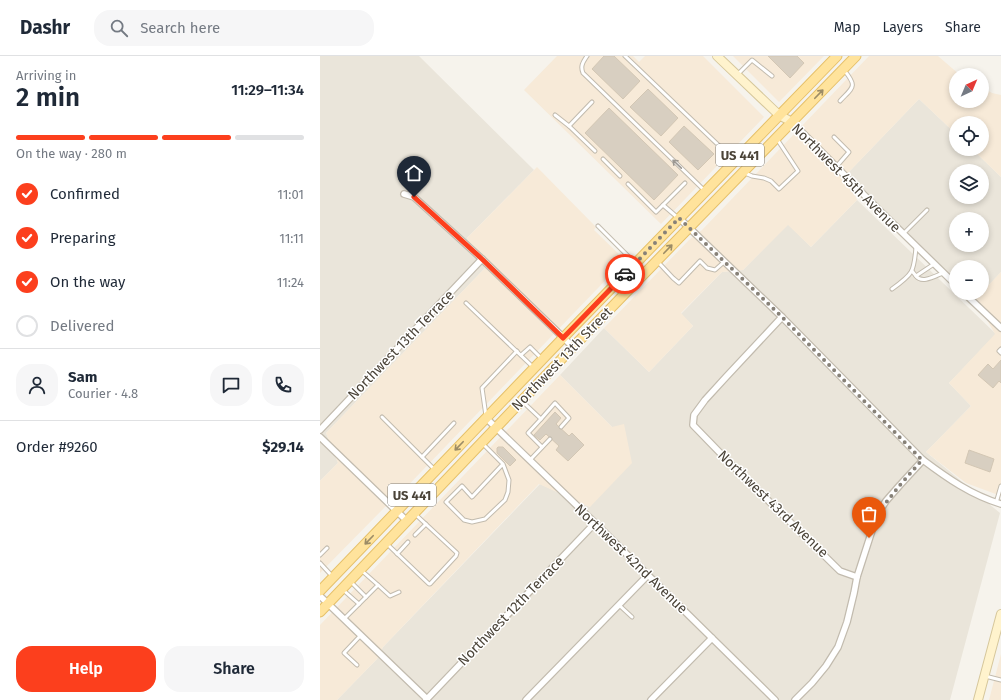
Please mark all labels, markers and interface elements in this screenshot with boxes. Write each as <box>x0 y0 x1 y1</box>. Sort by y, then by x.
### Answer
search box <box>94 10 374 46</box>
text: Dashr <box>20 16 70 39</box>
icon: search <box>108 17 130 39</box>
text: Search here <box>140 19 220 37</box>
text: Map <box>834 19 860 36</box>
text: Layers <box>882 19 923 36</box>
text: Share <box>945 19 981 36</box>
text: Arriving in <box>16 68 76 83</box>
north arrow <box>949 68 989 108</box>
map controls <box>949 68 989 300</box>
text: 11:29–11:34 <box>231 81 304 99</box>
text: 2 min <box>16 82 80 113</box>
one-way arrow <box>814 89 824 99</box>
button: locate <box>949 116 989 156</box>
street label: Northwest 45th Avenue <box>788 120 904 236</box>
road number: US 441 <box>716 144 764 166</box>
text: On the way · 280 m <box>16 146 127 161</box>
pin <box>397 156 431 197</box>
one-way arrow <box>672 160 682 169</box>
icon: home <box>403 162 425 184</box>
button: layers <box>949 164 989 204</box>
icon: check <box>16 183 38 205</box>
text: Confirmed <box>50 185 120 203</box>
text: 11:01 <box>277 187 304 202</box>
button: + <box>949 212 989 252</box>
icon: check <box>16 227 38 249</box>
text: Preparing <box>50 229 115 247</box>
text: 11:11 <box>279 231 304 246</box>
one-way arrow <box>664 244 673 254</box>
courier <box>605 254 645 294</box>
button: − <box>949 260 989 300</box>
icon: car <box>614 263 636 285</box>
icon: check <box>16 271 38 293</box>
text: On the way <box>50 273 125 291</box>
text: 11:24 <box>277 275 304 290</box>
street label: Northwest 13th Terrace <box>344 287 458 403</box>
street label: Northwest 13th Street <box>508 303 616 414</box>
text: Delivered <box>50 317 114 335</box>
button: person <box>16 364 58 406</box>
button: chat <box>210 364 252 406</box>
button: phone <box>262 364 304 406</box>
text: Sam <box>68 368 97 386</box>
text: Courier · 4.8 <box>68 386 138 401</box>
text: Order #9260 <box>16 438 98 456</box>
text: $29.14 <box>262 438 304 456</box>
one-way arrow <box>454 441 464 451</box>
street label: Northwest 43rd Avenue <box>714 447 832 561</box>
road number: US 441 <box>388 484 436 506</box>
pin <box>852 497 886 538</box>
street label: Northwest 42nd Avenue <box>571 501 691 617</box>
icon: bag <box>858 503 880 525</box>
one-way arrow <box>364 535 374 545</box>
street label: Northwest 12th Terrace <box>454 553 568 669</box>
button: Help <box>16 646 156 692</box>
button: Share <box>164 646 304 692</box>

